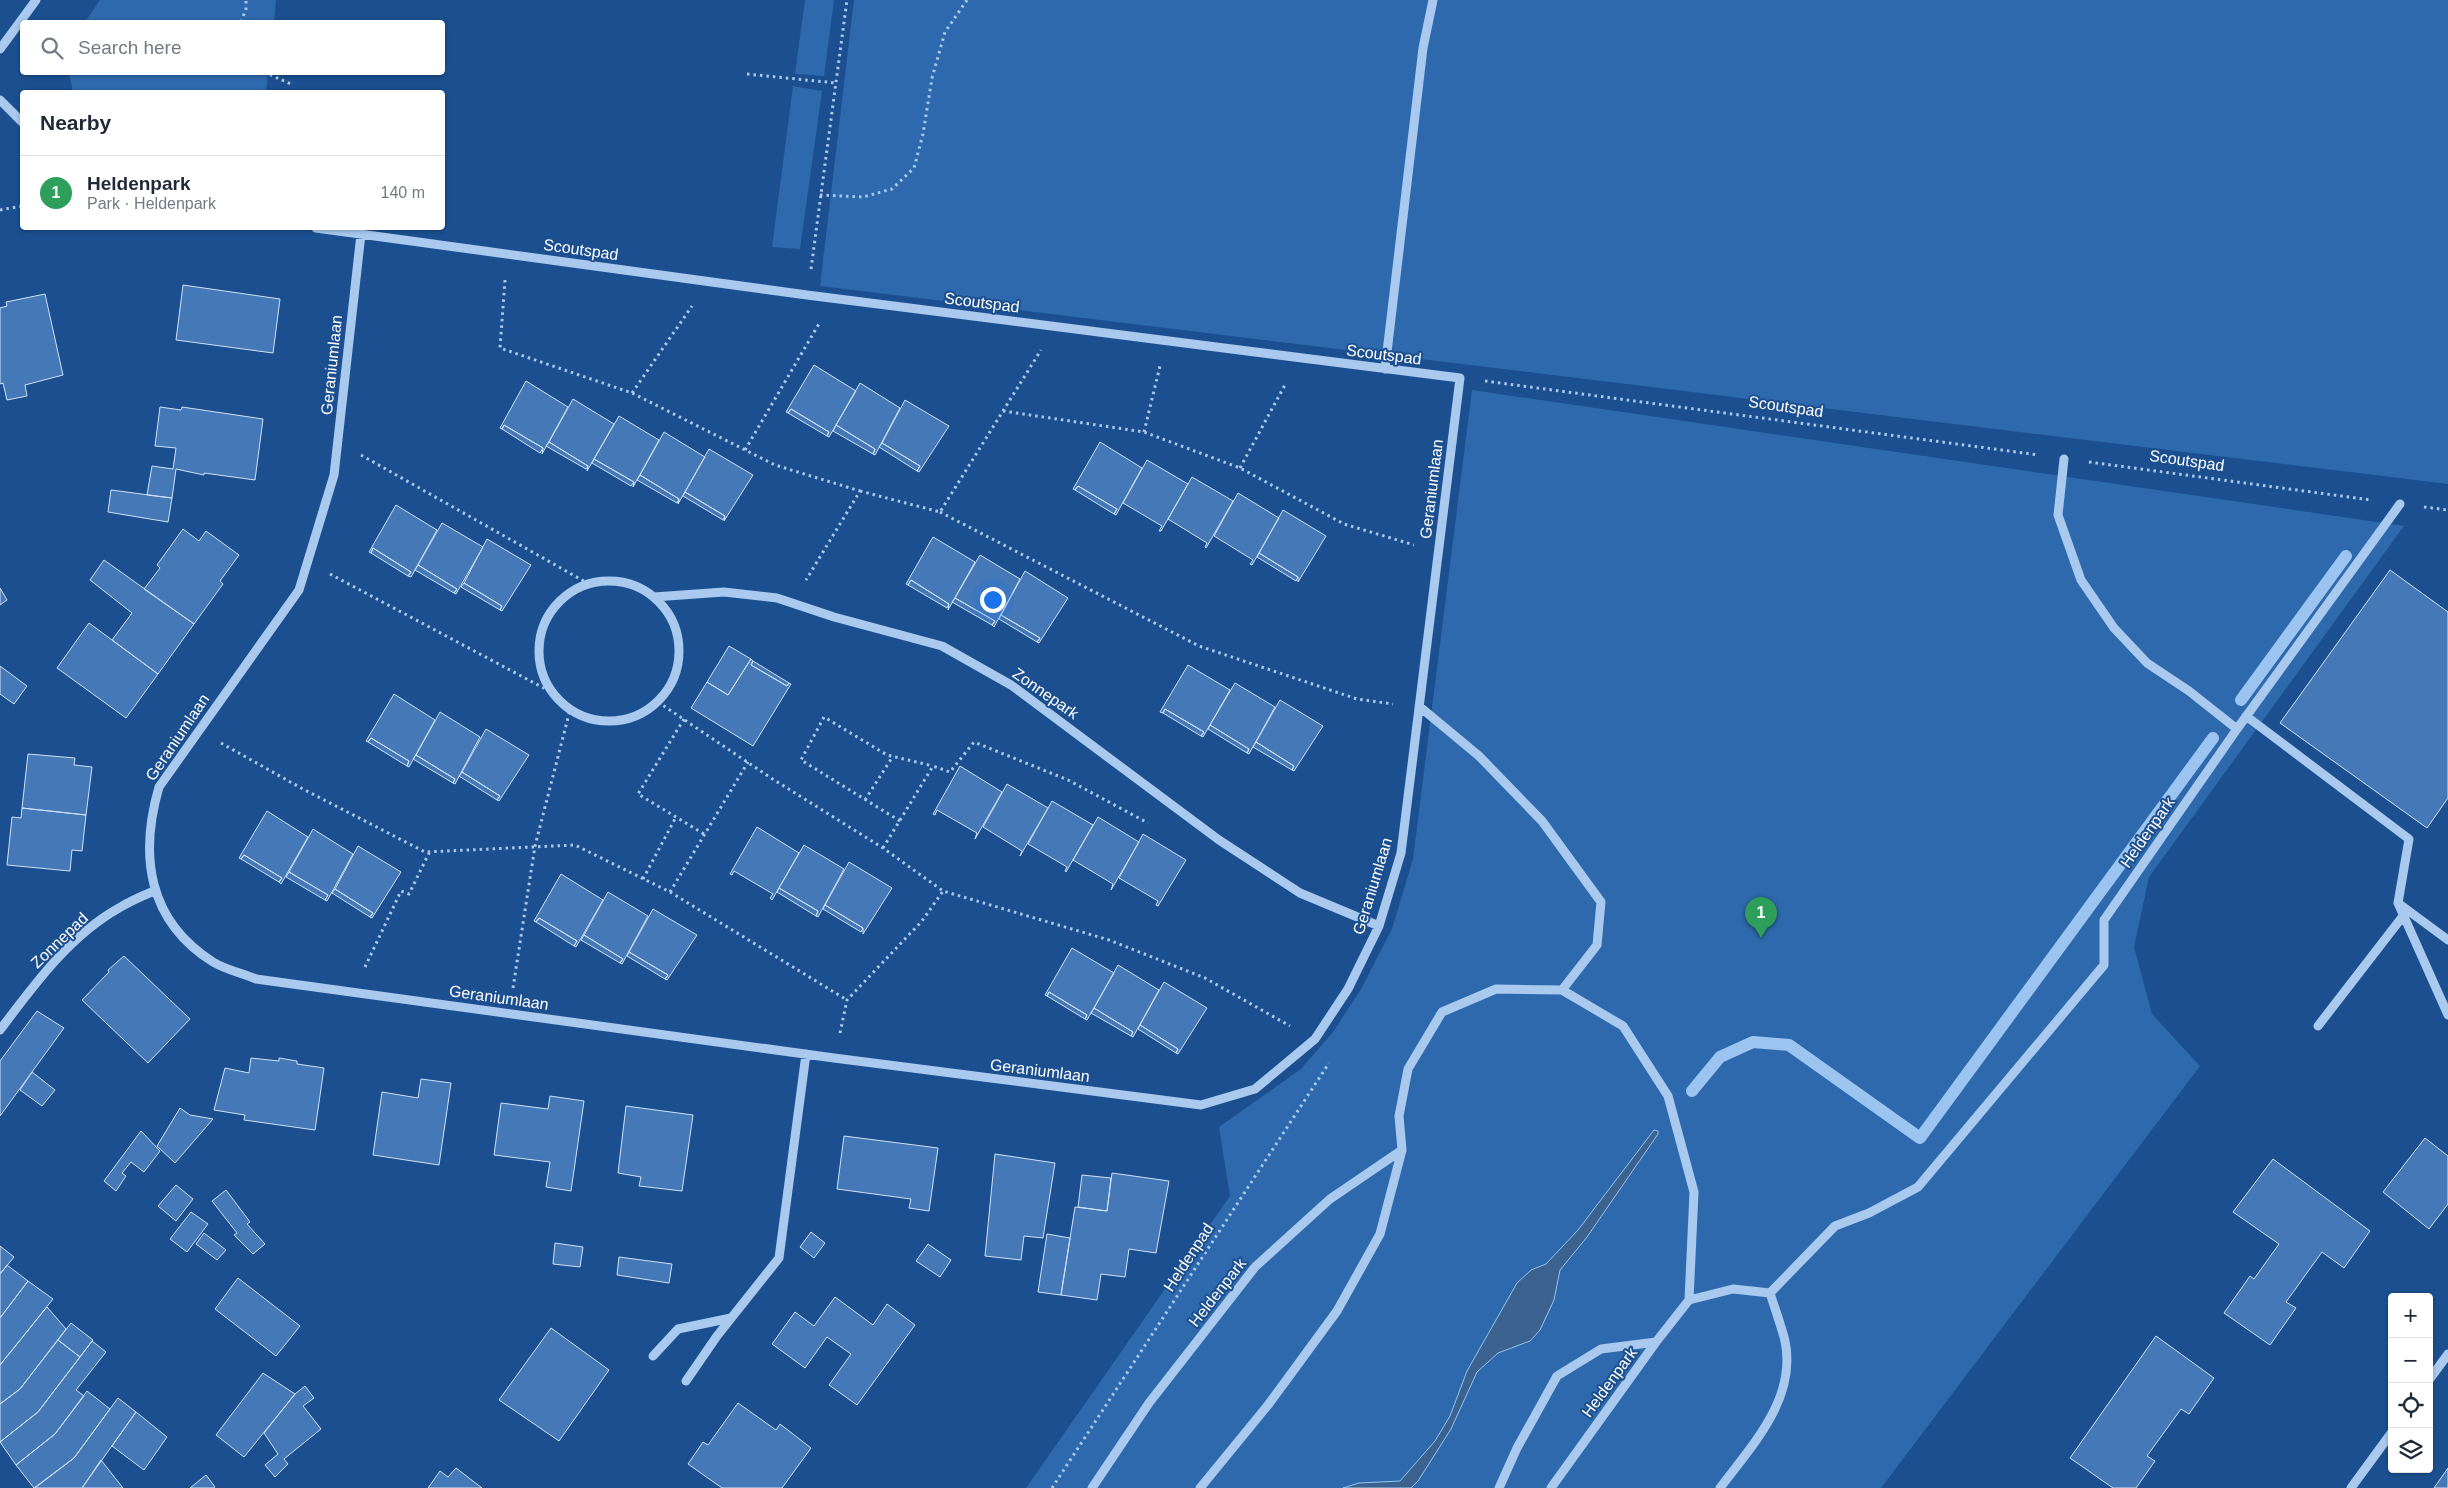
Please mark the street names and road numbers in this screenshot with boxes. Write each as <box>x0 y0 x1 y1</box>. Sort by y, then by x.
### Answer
street label: Scoutspad <box>542 236 620 263</box>
street label: Scoutspad <box>943 289 1020 316</box>
street label: Geraniumlaan <box>318 314 345 416</box>
street label: Scoutspad <box>1345 341 1422 368</box>
street label: Scoutspad <box>1747 393 1825 420</box>
street label: Geraniumlaan <box>1417 438 1446 540</box>
street label: Scoutspad <box>2148 447 2226 474</box>
street label: Zonnepark <box>1010 665 1083 723</box>
street label: Geraniumlaan <box>142 691 213 784</box>
street label: Heldenpark <box>2117 793 2178 871</box>
street label: Geraniumlaan <box>1350 836 1395 937</box>
street label: Zonnepad <box>28 909 91 972</box>
street label: Geraniumlaan <box>448 982 550 1013</box>
street label: Geraniumlaan <box>989 1056 1091 1085</box>
street label: Heldenpad <box>1160 1220 1217 1294</box>
street label: Heldenpark <box>1186 1254 1250 1330</box>
street label: Heldenpark <box>1578 1343 1641 1420</box>

